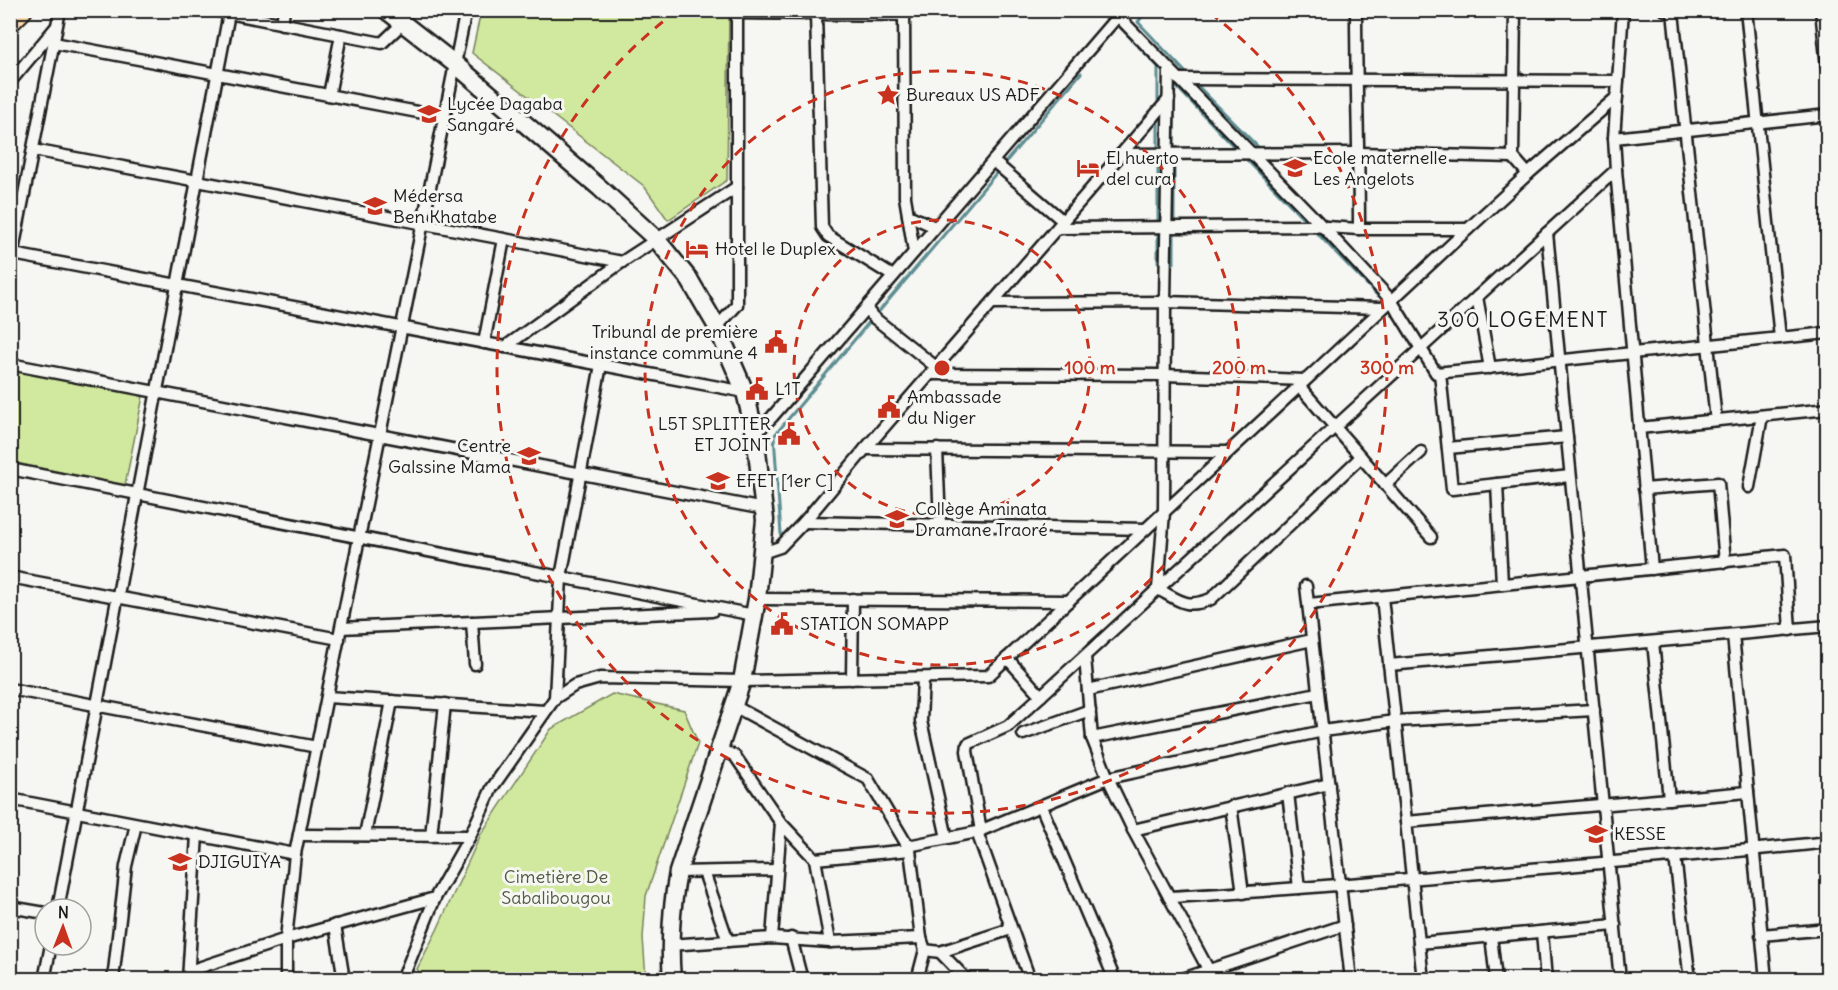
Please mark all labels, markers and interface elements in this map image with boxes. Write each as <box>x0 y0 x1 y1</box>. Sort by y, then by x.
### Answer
place icon: Bureaux US ADF <box>875 82 901 108</box>
place label: Bureaux US ADF <box>906 83 1040 106</box>
place label: Lycée Dagaba Sangaré <box>447 92 563 136</box>
school or university icon: Lycée Dagaba Sangaré <box>416 101 442 127</box>
place label: El huerto del cura <box>1106 146 1179 190</box>
place label: Ecole maternelle Les Angelots <box>1313 146 1447 190</box>
hotel icon: El huerto del cura <box>1075 155 1101 181</box>
school or university icon: Ecole maternelle Les Angelots <box>1282 155 1308 181</box>
place label: Médersa Ben Khatabe <box>393 184 497 228</box>
school or university icon: Médersa Ben Khatabe <box>362 193 388 219</box>
hotel icon: Hotel le Duplex <box>684 236 710 262</box>
place label: Hotel le Duplex <box>715 237 836 260</box>
district label: 300 LOGEMENT <box>1437 306 1609 333</box>
place label: Tribunal de première instance commune 4 <box>590 320 758 364</box>
public building icon: Tribunal de première instance commune 4 <box>763 329 789 355</box>
text: 100 m <box>1065 356 1116 379</box>
text: 200 m <box>1212 356 1266 379</box>
text: 300 m <box>1360 356 1414 379</box>
centre of rings <box>932 358 952 378</box>
public building icon: L1T <box>744 376 770 402</box>
place label: L1T <box>775 377 801 400</box>
place label: Ambassade du Niger <box>907 385 1001 429</box>
public building icon: Ambassade du Niger <box>876 394 902 420</box>
place label: L5T SPLITTER ET JOINT <box>658 412 771 456</box>
public building icon: L5T SPLITTER ET JOINT <box>776 421 802 447</box>
place label: Centre Galssine Mama <box>388 434 511 478</box>
school or university icon: Centre Galssine Mama <box>516 443 542 469</box>
school or university icon: EFET [1er C] <box>705 468 731 494</box>
place label: EFET [1er C] <box>736 469 833 492</box>
place label: Collège Aminata Dramane Traoré <box>915 497 1048 541</box>
school or university icon: Collège Aminata Dramane Traoré <box>884 506 910 532</box>
public building icon: STATION SOMAPP <box>769 611 795 637</box>
place label: STATION SOMAPP <box>800 612 949 635</box>
school or university icon: KESSE <box>1583 821 1609 847</box>
place label: KESSE <box>1614 822 1666 845</box>
school or university icon: DJIGUIYA <box>167 849 193 875</box>
place label: DJIGUIYA <box>198 850 281 873</box>
park label: Cimetière De Sabalibougou <box>501 865 611 909</box>
north arrow <box>33 897 93 957</box>
text: N <box>58 902 69 922</box>

